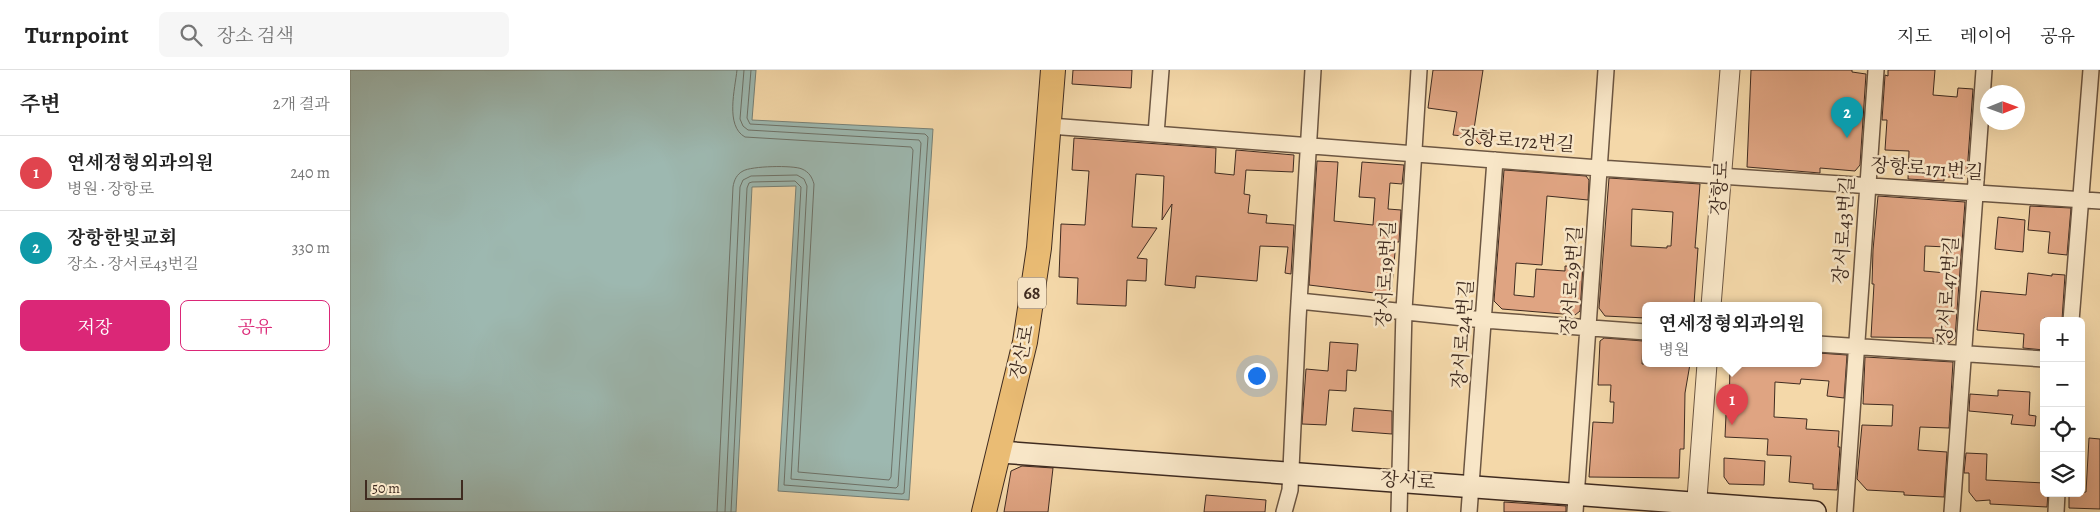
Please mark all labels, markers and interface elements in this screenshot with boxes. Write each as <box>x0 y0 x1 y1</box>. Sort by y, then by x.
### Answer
search box <box>159 12 509 57</box>
text: Turnpoint <box>25 19 129 51</box>
icon: search <box>177 21 205 49</box>
text: 장소 검색 <box>217 23 294 49</box>
text: 지도 <box>1897 24 1932 48</box>
text: 레이어 <box>1960 24 2012 48</box>
text: 공유 <box>2040 24 2075 48</box>
north arrow <box>1980 85 2025 130</box>
text: 주변 <box>20 90 61 118</box>
text: 2개 결과 <box>273 93 330 115</box>
pin: 2 <box>1831 97 1863 138</box>
street label: 장항로172번길 <box>1459 124 1575 158</box>
text: 연세정형외과의원 <box>67 150 214 176</box>
street label: 장항로171번길 <box>1870 152 1984 186</box>
street label: 장항로 <box>1705 160 1735 216</box>
text: 1 <box>33 162 39 184</box>
text: 240 m <box>290 162 330 184</box>
street label: 장서로43번길 <box>1827 175 1861 285</box>
text: 병원 · 장항로 <box>67 178 154 200</box>
street label: 장서로19번길 <box>1370 220 1402 328</box>
street label: 장서로29번길 <box>1555 224 1589 336</box>
text: 장항한빛교회 <box>67 225 177 251</box>
street label: 장서로47번길 <box>1931 235 1965 345</box>
text: 2 <box>32 237 40 259</box>
text: 330 m <box>292 237 330 259</box>
text: 장소 · 장서로43번길 <box>67 253 199 275</box>
road number: 68 <box>1018 278 1046 308</box>
street label: 장서로24번길 <box>1446 279 1480 389</box>
button: 저장 <box>20 300 170 351</box>
button: 공유 <box>180 300 330 351</box>
popup <box>1642 302 1822 367</box>
text: 연세정형외과의원 <box>1659 311 1805 337</box>
map controls <box>2040 317 2085 497</box>
button: + <box>2040 317 2085 362</box>
street label: 장산로 <box>1004 322 1040 382</box>
text: 병원 <box>1659 339 1690 361</box>
button: − <box>2040 362 2085 407</box>
your location <box>1244 363 1270 389</box>
pin: 1 <box>1716 384 1748 425</box>
button: locate <box>2040 407 2085 452</box>
button: layers <box>2040 452 2085 497</box>
street label: 장서로 <box>1380 466 1436 496</box>
scale bar <box>365 477 462 500</box>
text: 50 m <box>372 479 400 498</box>

